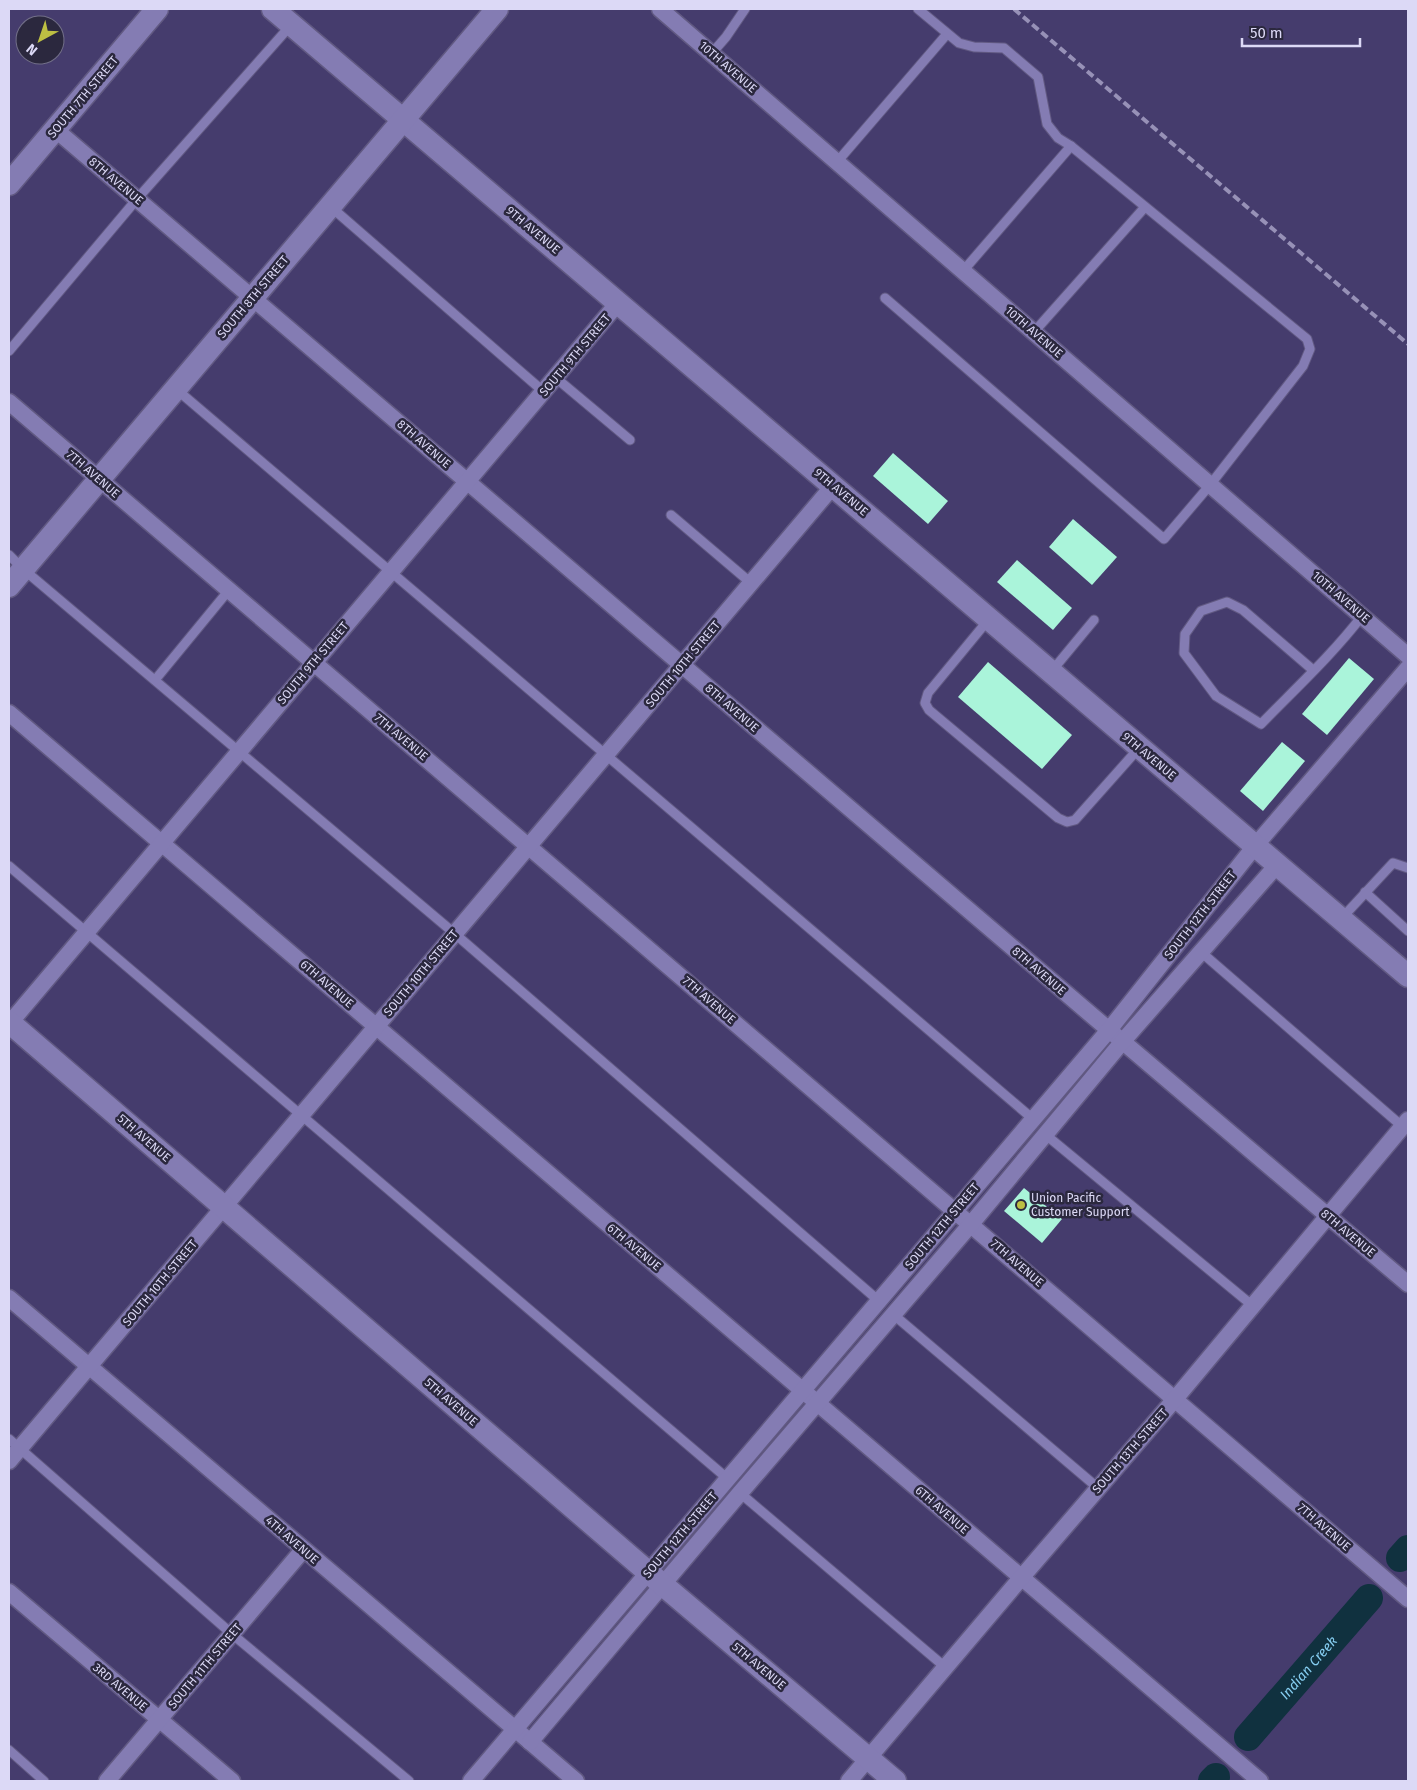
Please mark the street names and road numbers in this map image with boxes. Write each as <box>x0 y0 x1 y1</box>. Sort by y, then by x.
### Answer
street label: 10TH AVENUE <box>696 38 760 96</box>
street label: SOUTH 7TH STREET <box>45 53 122 141</box>
street label: 8TH AVENUE <box>86 154 146 208</box>
street label: 9TH AVENUE <box>503 203 563 257</box>
street label: SOUTH 8TH STREET <box>215 252 292 341</box>
street label: 10TH AVENUE <box>1002 303 1066 361</box>
street label: SOUTH 9TH STREET <box>537 311 614 399</box>
street label: 8TH AVENUE <box>394 417 454 471</box>
street label: 7TH AVENUE <box>64 447 122 501</box>
street label: 9TH AVENUE <box>811 465 871 519</box>
street label: 10TH AVENUE <box>1309 568 1373 626</box>
street label: SOUTH 10TH STREET <box>643 617 724 710</box>
street label: SOUTH 9TH STREET <box>275 619 352 707</box>
street label: 8TH AVENUE <box>702 681 762 735</box>
street label: 7TH AVENUE <box>372 711 430 763</box>
street label: 9TH AVENUE <box>1119 729 1179 783</box>
street label: SOUTH 12TH STREET <box>1161 868 1239 962</box>
street label: SOUTH 10TH STREET <box>381 926 462 1019</box>
street label: 8TH AVENUE <box>1009 944 1069 998</box>
street label: 6TH AVENUE <box>298 957 356 1011</box>
street label: 7TH AVENUE <box>680 973 738 1027</box>
street label: 5TH AVENUE <box>115 1111 173 1165</box>
street label: SOUTH 12TH STREET <box>902 1180 982 1272</box>
street label: 8TH AVENUE <box>1318 1206 1378 1260</box>
street label: 6TH AVENUE <box>604 1221 664 1273</box>
street label: SOUTH 10TH STREET <box>120 1236 201 1329</box>
street label: 7TH AVENUE <box>988 1236 1046 1290</box>
street label: 5TH AVENUE <box>422 1375 480 1429</box>
street label: SOUTH 13TH STREET <box>1089 1405 1171 1496</box>
street label: 6TH AVENUE <box>913 1483 971 1537</box>
street label: SOUTH 12TH STREET <box>640 1489 720 1581</box>
street label: 7TH AVENUE <box>1295 1500 1353 1554</box>
street label: 4TH AVENUE <box>263 1513 321 1567</box>
street label: SOUTH 11TH STREET <box>165 1620 245 1711</box>
street label: 5TH AVENUE <box>729 1640 789 1692</box>
street label: 3RD AVENUE <box>90 1660 150 1714</box>

